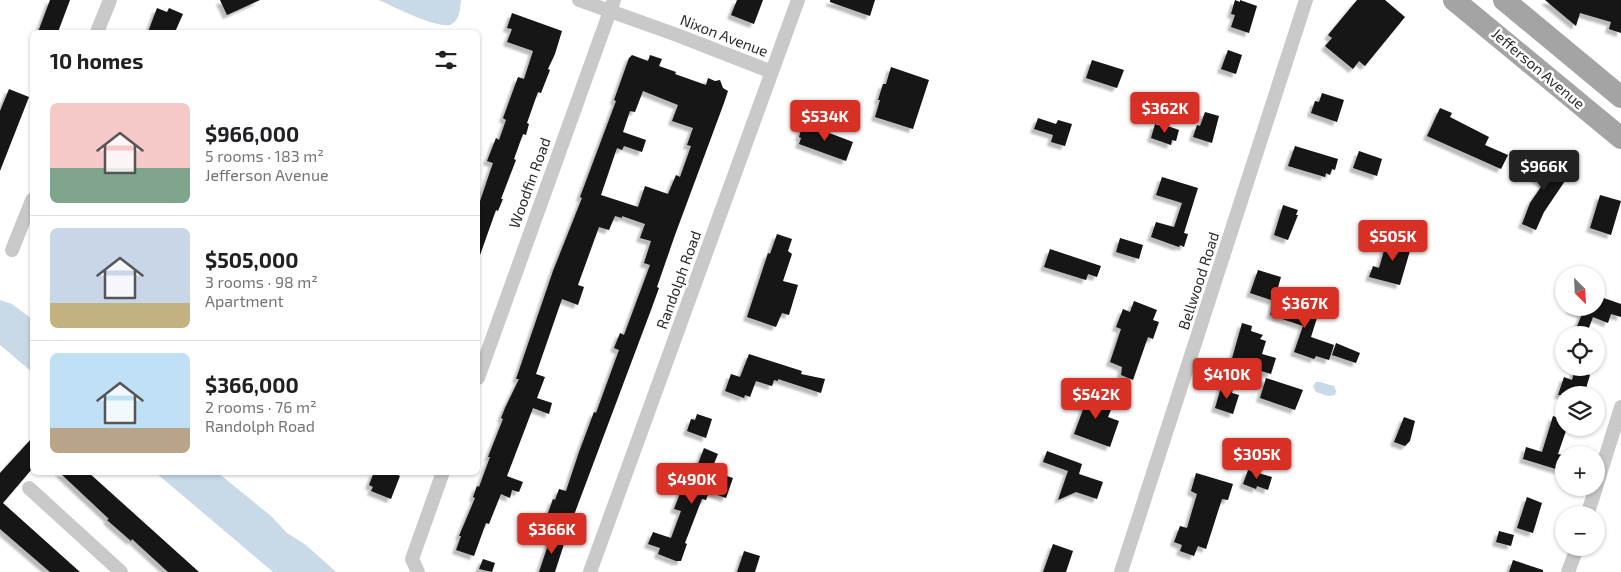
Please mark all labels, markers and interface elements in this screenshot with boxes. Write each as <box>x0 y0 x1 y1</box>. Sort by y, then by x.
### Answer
street label: Nixon Avenue <box>678 10 771 60</box>
street label: Jefferson Avenue <box>1488 24 1589 112</box>
icon: filters <box>432 46 460 74</box>
text: 10 homes <box>50 48 143 73</box>
pin: $362K <box>1130 92 1200 134</box>
text: $362K <box>1141 98 1189 117</box>
pin: $534K <box>790 100 860 142</box>
text: $534K <box>801 106 849 125</box>
text: $966,000 <box>205 121 299 146</box>
icon: home <box>90 123 150 183</box>
street label: Woodfin Road <box>504 135 554 231</box>
text: 5 rooms · 183 m² <box>205 146 324 165</box>
pin: $966K <box>1509 150 1579 192</box>
text: $966K <box>1520 156 1568 175</box>
text: Jefferson Avenue <box>205 165 329 184</box>
pin: $505K <box>1358 220 1428 262</box>
text: $505K <box>1369 226 1417 245</box>
street label: Randolph Road <box>652 228 704 331</box>
street label: Bellwood Road <box>1174 229 1222 332</box>
text: $505,000 <box>205 247 298 272</box>
icon: home <box>90 248 150 308</box>
north arrow <box>1555 266 1605 316</box>
map controls <box>1555 266 1605 556</box>
text: 3 rooms · 98 m² <box>205 272 318 291</box>
pin: $367K <box>1270 286 1340 329</box>
text: Apartment <box>205 291 284 310</box>
text: $367K <box>1282 293 1328 312</box>
button: locate <box>1555 326 1605 376</box>
pin: $410K <box>1192 358 1262 400</box>
text: $410K <box>1204 364 1250 383</box>
text: $366,000 <box>205 372 299 397</box>
icon: home <box>90 373 150 433</box>
pin: $542K <box>1061 378 1131 420</box>
text: $542K <box>1072 384 1120 403</box>
button: layers <box>1555 386 1605 436</box>
text: 2 rooms · 76 m² <box>205 397 317 416</box>
text: Randolph Road <box>205 416 315 435</box>
pin: $305K <box>1222 438 1292 480</box>
text: $305K <box>1233 444 1281 463</box>
button: + <box>1555 446 1605 496</box>
pin: $490K <box>657 462 727 505</box>
text: $490K <box>667 469 717 488</box>
button: − <box>1555 506 1605 556</box>
pin: $366K <box>517 512 587 555</box>
text: $366K <box>528 519 576 538</box>

